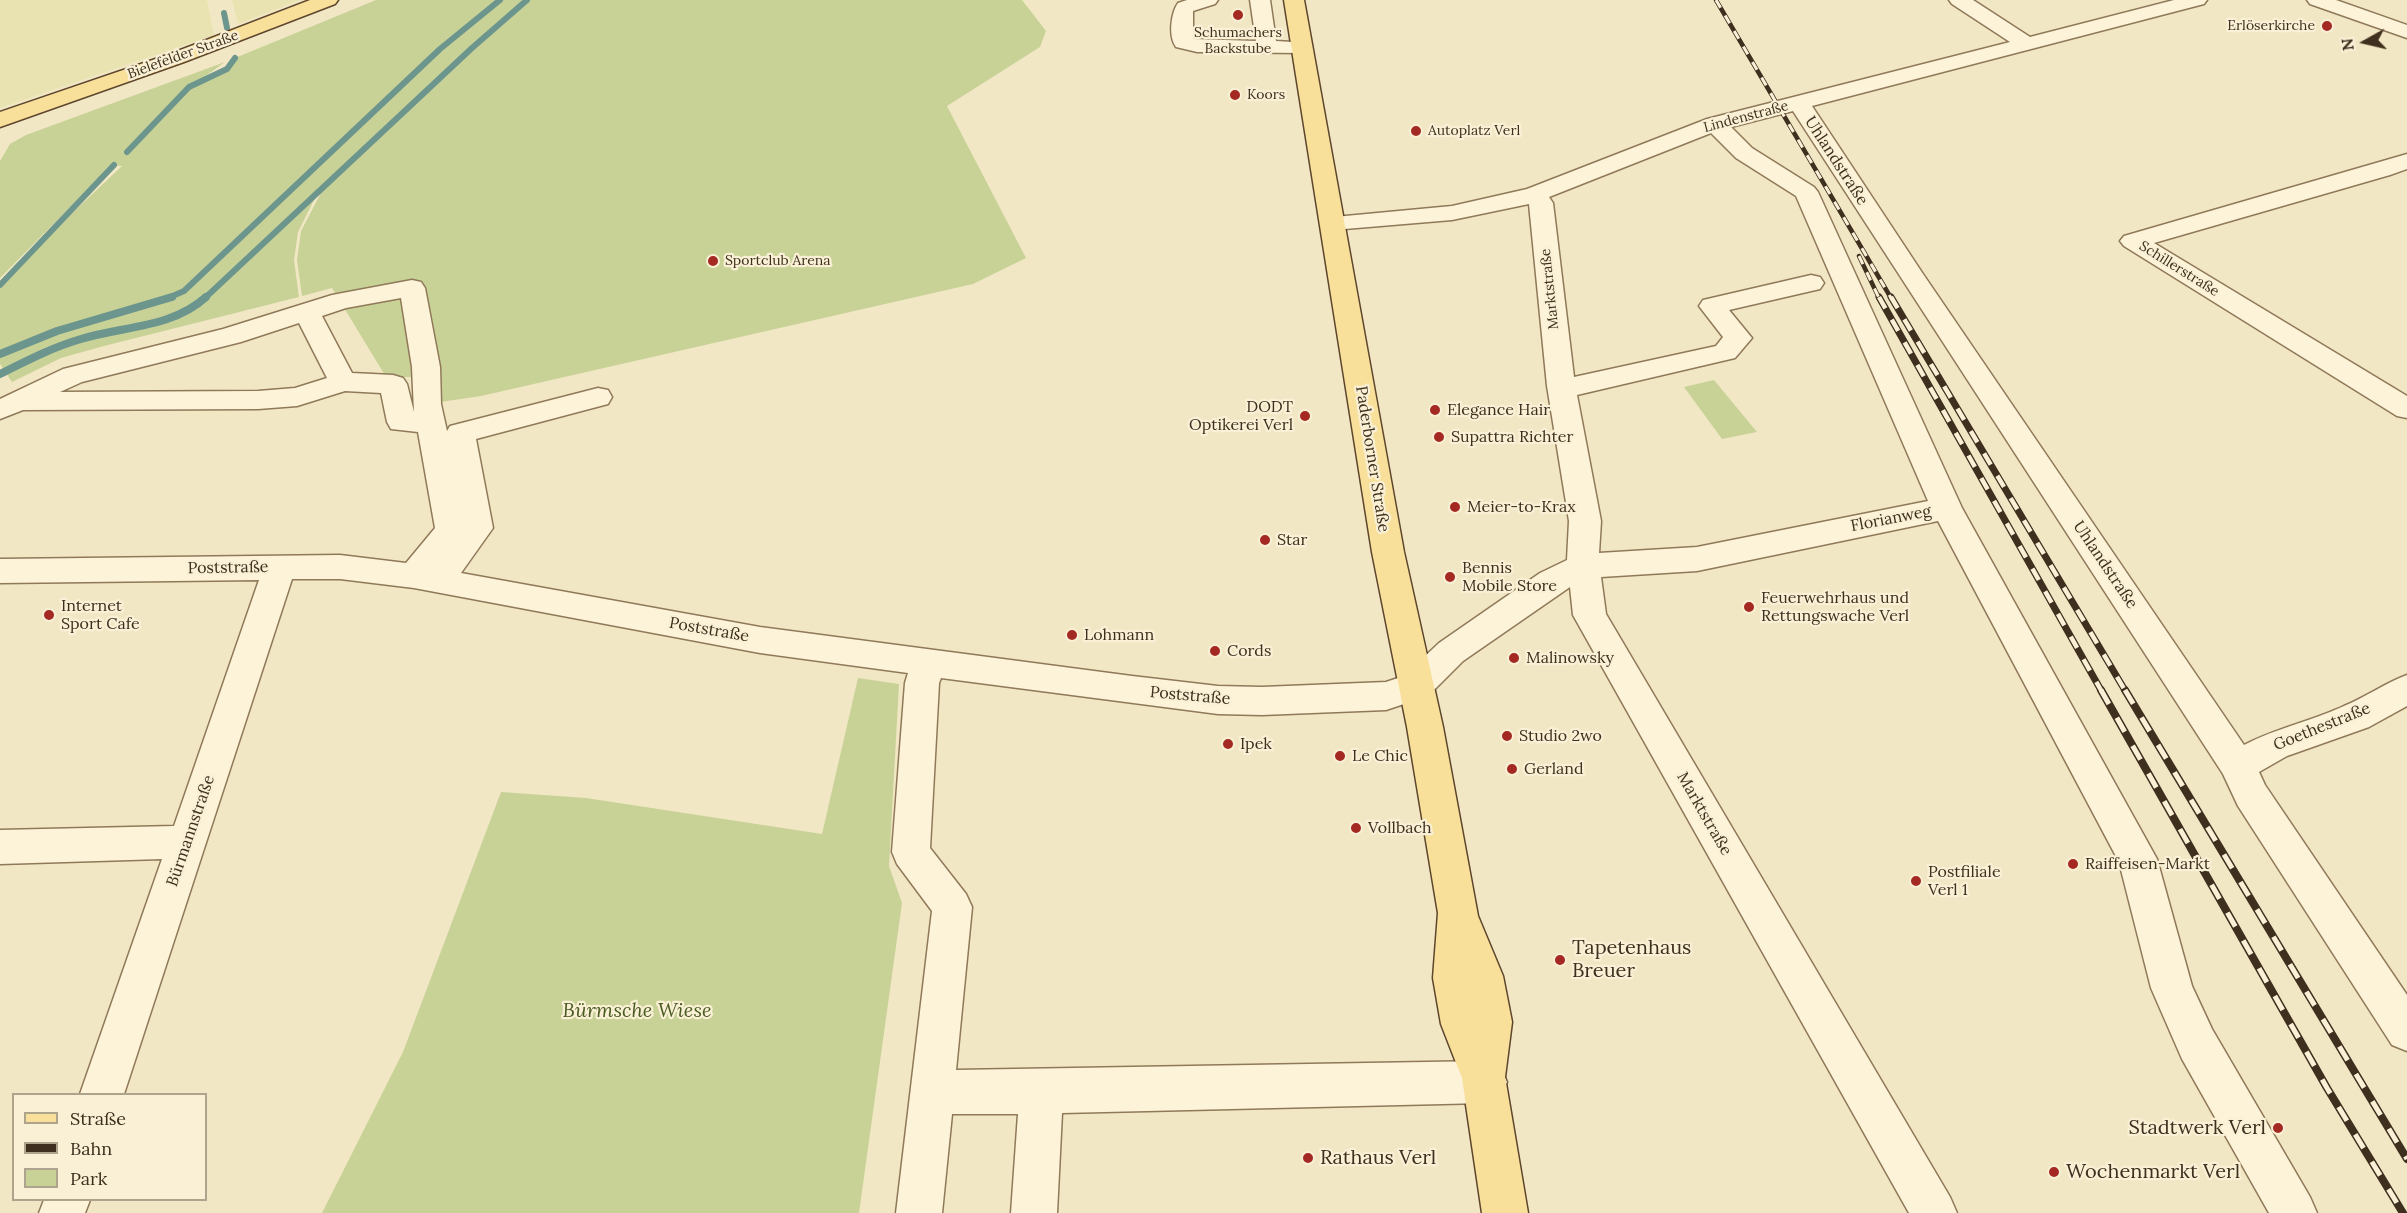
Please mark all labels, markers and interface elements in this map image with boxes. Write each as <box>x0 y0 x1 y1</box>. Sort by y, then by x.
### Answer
marker: Schumachers Backstube <box>1231 8 1245 22</box>
north arrow <box>2335 12 2395 72</box>
place label: Erlöserkirche <box>2227 18 2315 34</box>
marker: Erlöserkirche <box>2320 19 2334 33</box>
place label: Schumachers Backstube <box>1194 25 1282 57</box>
street label: Bielefelder Straße <box>125 27 241 83</box>
text: N <box>2336 37 2358 52</box>
place label: Koors <box>1247 87 1285 103</box>
marker: Koors <box>1228 88 1242 102</box>
street label: Lindenstraße <box>1702 98 1790 136</box>
street label: Uhlandstraße <box>1800 113 1872 209</box>
place label: Autoplatz Verl <box>1428 123 1520 139</box>
marker: Autoplatz Verl <box>1409 124 1423 138</box>
street label: Schillerstraße <box>2136 238 2222 300</box>
street label: Marktstraße <box>1537 248 1563 330</box>
place label: Sportclub Arena <box>725 253 830 269</box>
marker: Sportclub Arena <box>706 254 720 268</box>
street label: Paderborner Straße <box>1351 384 1393 534</box>
place label: DODT Optikerei Verl <box>1189 397 1293 435</box>
place label: Elegance Hair <box>1447 400 1550 420</box>
marker: Elegance Hair <box>1428 403 1442 417</box>
marker: DODT Optikerei Verl <box>1298 409 1312 423</box>
place label: Supattra Richter <box>1451 427 1573 447</box>
marker: Supattra Richter <box>1432 430 1446 444</box>
place label: Meier-to-Krax <box>1467 497 1576 517</box>
marker: Meier-to-Krax <box>1448 500 1462 514</box>
street label: Florianweg <box>1849 502 1933 536</box>
street label: Uhlandstraße <box>2069 517 2141 613</box>
place label: Star <box>1277 530 1307 550</box>
marker: Star <box>1258 533 1272 547</box>
street label: Poststraße <box>187 558 269 578</box>
place label: Bennis Mobile Store <box>1462 558 1557 596</box>
marker: Bennis Mobile Store <box>1443 570 1457 584</box>
place label: Feuerwehrhaus und Rettungswache Verl <box>1761 588 1909 626</box>
place label: Internet Sport Cafe <box>61 596 140 634</box>
marker: Feuerwehrhaus und Rettungswache Verl <box>1742 600 1756 614</box>
marker: Internet Sport Cafe <box>42 608 56 622</box>
street label: Poststraße <box>668 614 750 646</box>
place label: Lohmann <box>1084 625 1154 645</box>
marker: Lohmann <box>1065 628 1079 642</box>
place label: Cords <box>1227 641 1271 661</box>
marker: Cords <box>1208 644 1222 658</box>
place label: Malinowsky <box>1526 648 1614 668</box>
marker: Malinowsky <box>1507 651 1521 665</box>
street label: Poststraße <box>1149 683 1231 709</box>
street label: Goethestraße <box>2271 699 2373 755</box>
place label: Studio 2wo <box>1519 726 1602 746</box>
marker: Studio 2wo <box>1500 729 1514 743</box>
place label: Ipek <box>1240 734 1272 754</box>
marker: Ipek <box>1221 737 1235 751</box>
place label: Le Chic <box>1352 746 1408 766</box>
marker: Le Chic <box>1333 749 1347 763</box>
place label: Gerland <box>1524 759 1584 779</box>
marker: Gerland <box>1505 762 1519 776</box>
street label: Marktstraße <box>1672 769 1736 859</box>
street label: Bürmannstraße <box>163 773 219 889</box>
place label: Vollbach <box>1368 818 1432 838</box>
marker: Vollbach <box>1349 821 1363 835</box>
place label: Raiffeisen-Markt <box>2085 854 2210 874</box>
marker: Raiffeisen-Markt <box>2066 857 2080 871</box>
place label: Postfiliale Verl 1 <box>1928 862 2001 900</box>
marker: Postfiliale Verl 1 <box>1909 874 1923 888</box>
place label: Tapetenhaus Breuer <box>1572 936 1691 983</box>
marker: Tapetenhaus Breuer <box>1553 953 1567 967</box>
park label: Bürmsche Wiese <box>563 999 711 1023</box>
legend <box>12 1093 207 1201</box>
text: Straße <box>70 1107 126 1130</box>
place label: Stadtwerk Verl <box>2128 1116 2266 1140</box>
marker: Stadtwerk Verl <box>2271 1121 2285 1135</box>
text: Bahn <box>70 1137 112 1160</box>
place label: Rathaus Verl <box>1320 1146 1436 1170</box>
marker: Rathaus Verl <box>1301 1151 1315 1165</box>
place label: Wochenmarkt Verl <box>2066 1160 2240 1184</box>
marker: Wochenmarkt Verl <box>2047 1165 2061 1179</box>
text: Park <box>70 1167 107 1190</box>

